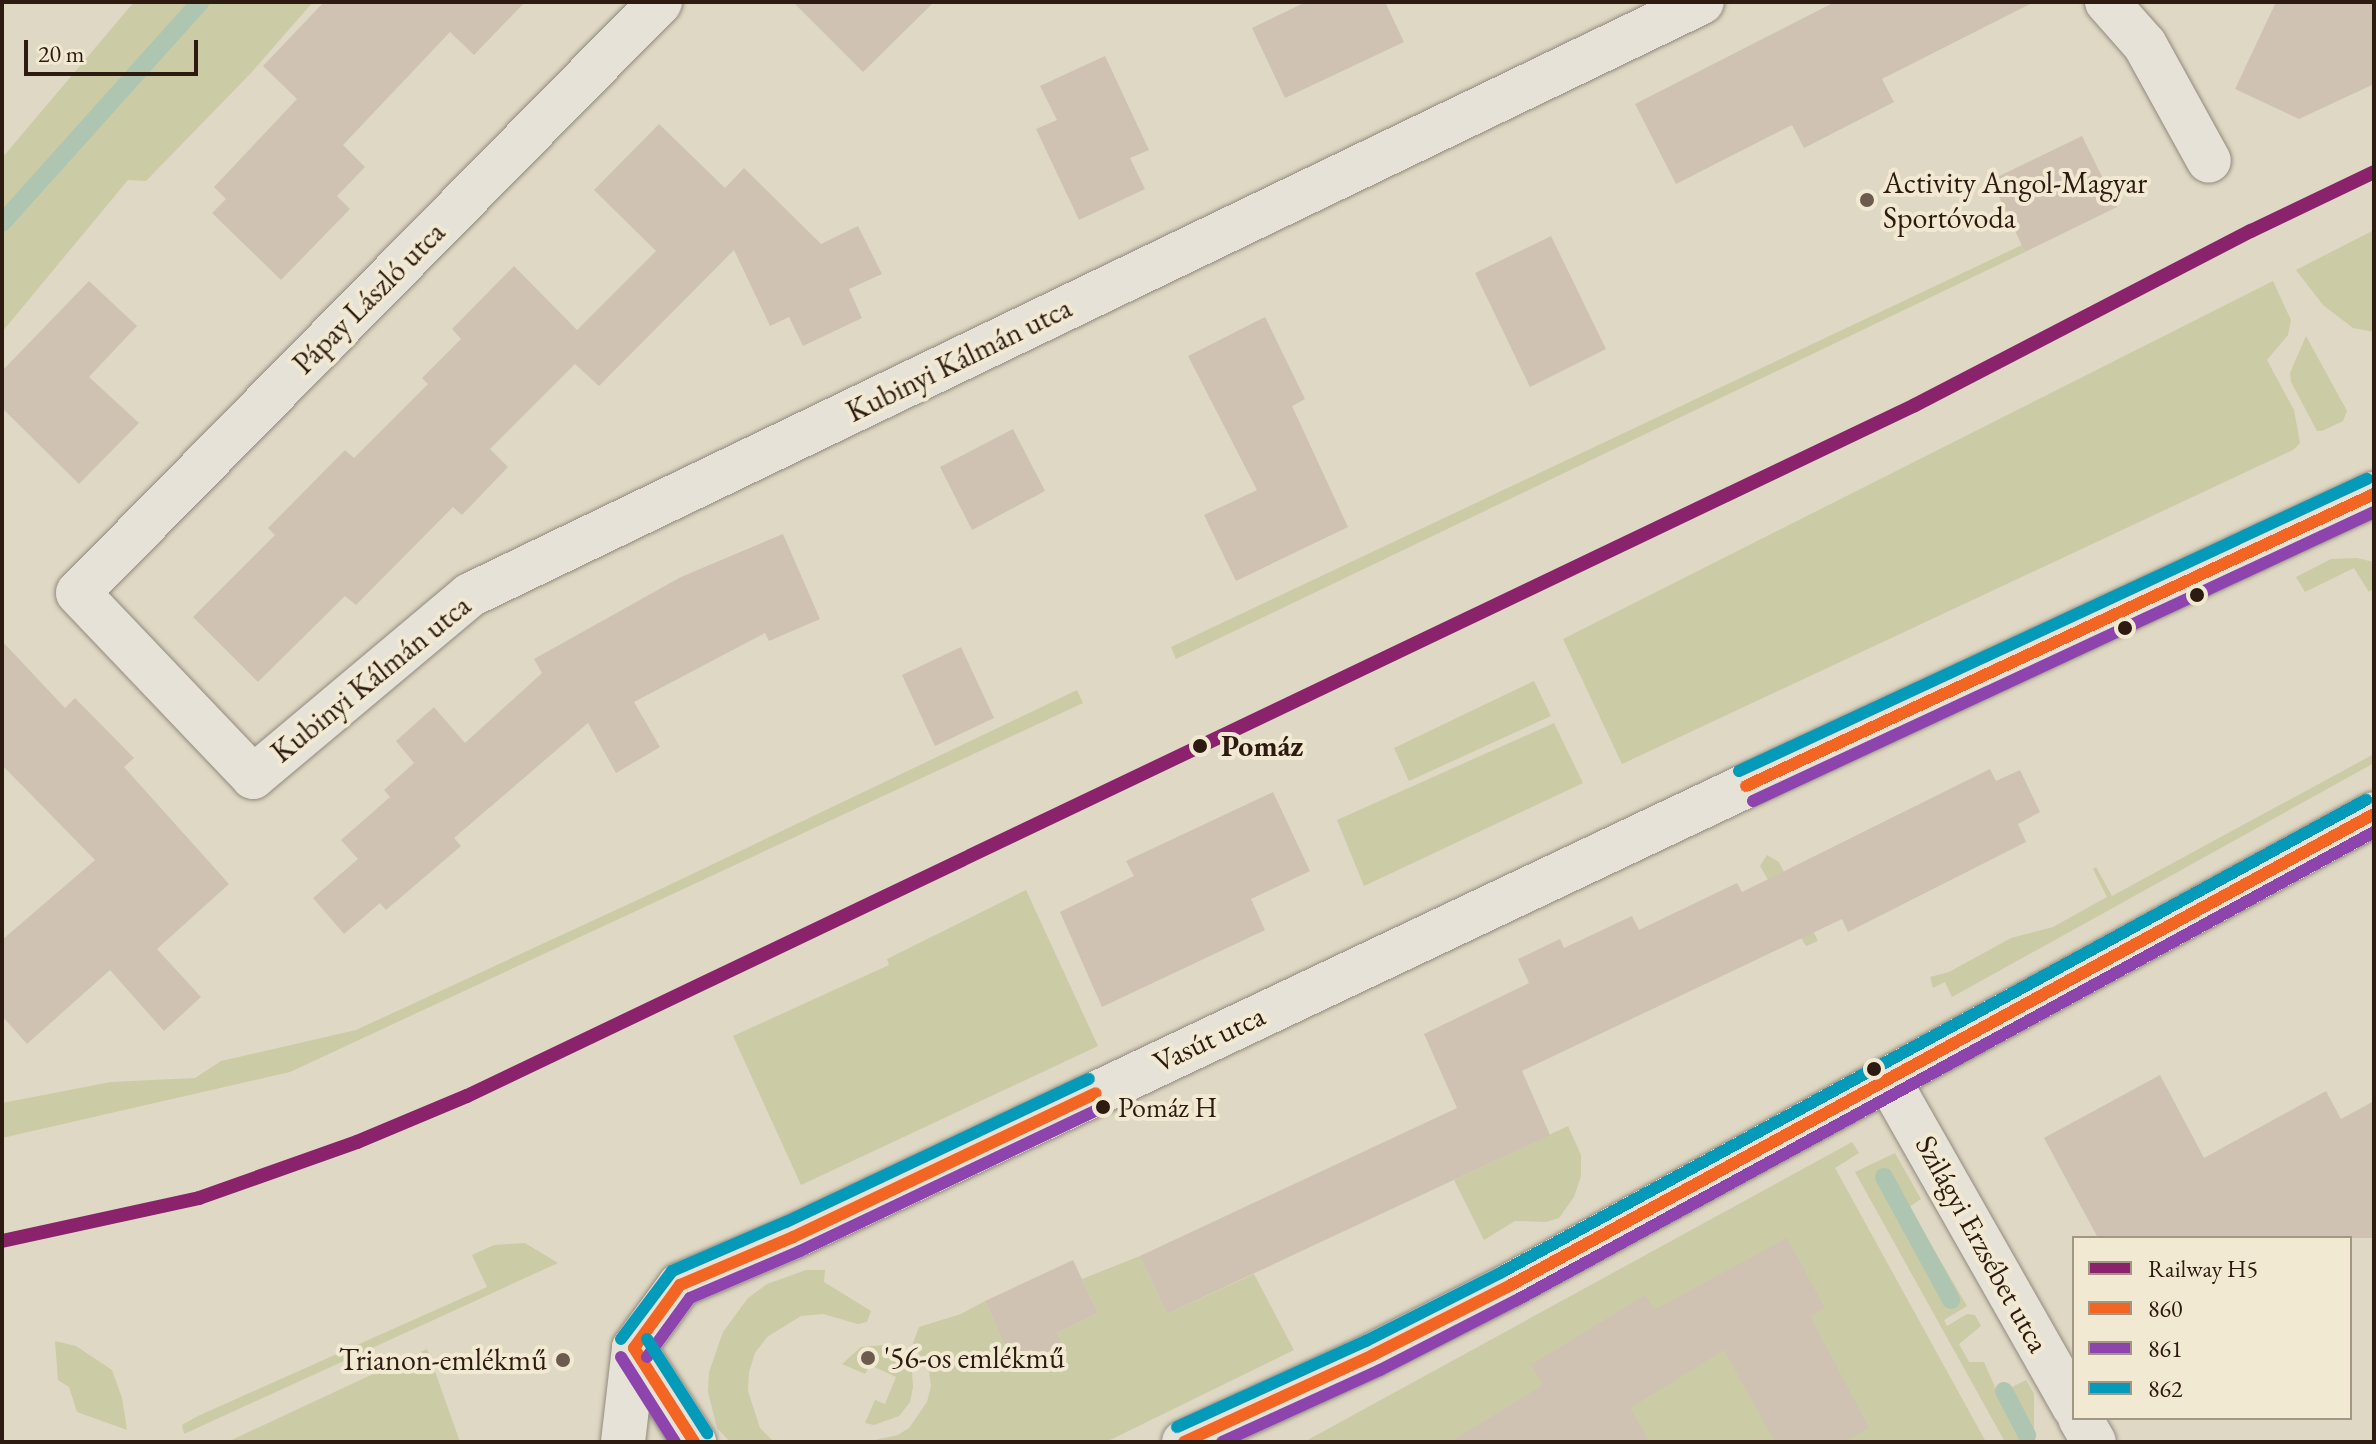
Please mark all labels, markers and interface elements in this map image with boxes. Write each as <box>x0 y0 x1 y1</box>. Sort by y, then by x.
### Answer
scale bar <box>28 24 202 74</box>
text: 20 m <box>38 38 85 69</box>
place label: Activity Angol-Magyar Sportóvoda <box>1883 165 2147 236</box>
marker: Activity Angol-Magyar Sportóvoda <box>1858 191 1876 209</box>
street label: Pápay László utca <box>285 214 453 382</box>
street label: Kubinyi Kálmán utca <box>841 290 1077 430</box>
unlabelled marker <box>2189 587 2205 603</box>
street label: Kubinyi Kálmán utca <box>264 588 478 770</box>
unlabelled marker <box>2117 620 2133 636</box>
place label: Pomáz <box>1221 728 1303 764</box>
marker: Pomáz <box>1186 732 1214 760</box>
street label: Vasút utca <box>1147 998 1271 1080</box>
unlabelled marker <box>1866 1061 1882 1077</box>
place label: Pomáz H <box>1118 1090 1217 1124</box>
marker: Pomáz H <box>1095 1099 1111 1115</box>
street label: Szilágyi Erzsébet utca <box>1907 1129 2057 1359</box>
legend <box>2072 1236 2352 1420</box>
text: Railway H5 <box>2148 1253 2258 1284</box>
text: 860 <box>2148 1293 2183 1324</box>
text: 861 <box>2148 1333 2183 1364</box>
place label: '56-os emlékmű <box>884 1340 1065 1376</box>
place label: Trianon-emlékmű <box>339 1342 547 1378</box>
marker: '56-os emlékmű <box>859 1349 877 1367</box>
marker: Trianon-emlékmű <box>554 1351 572 1369</box>
text: 862 <box>2148 1373 2183 1404</box>

